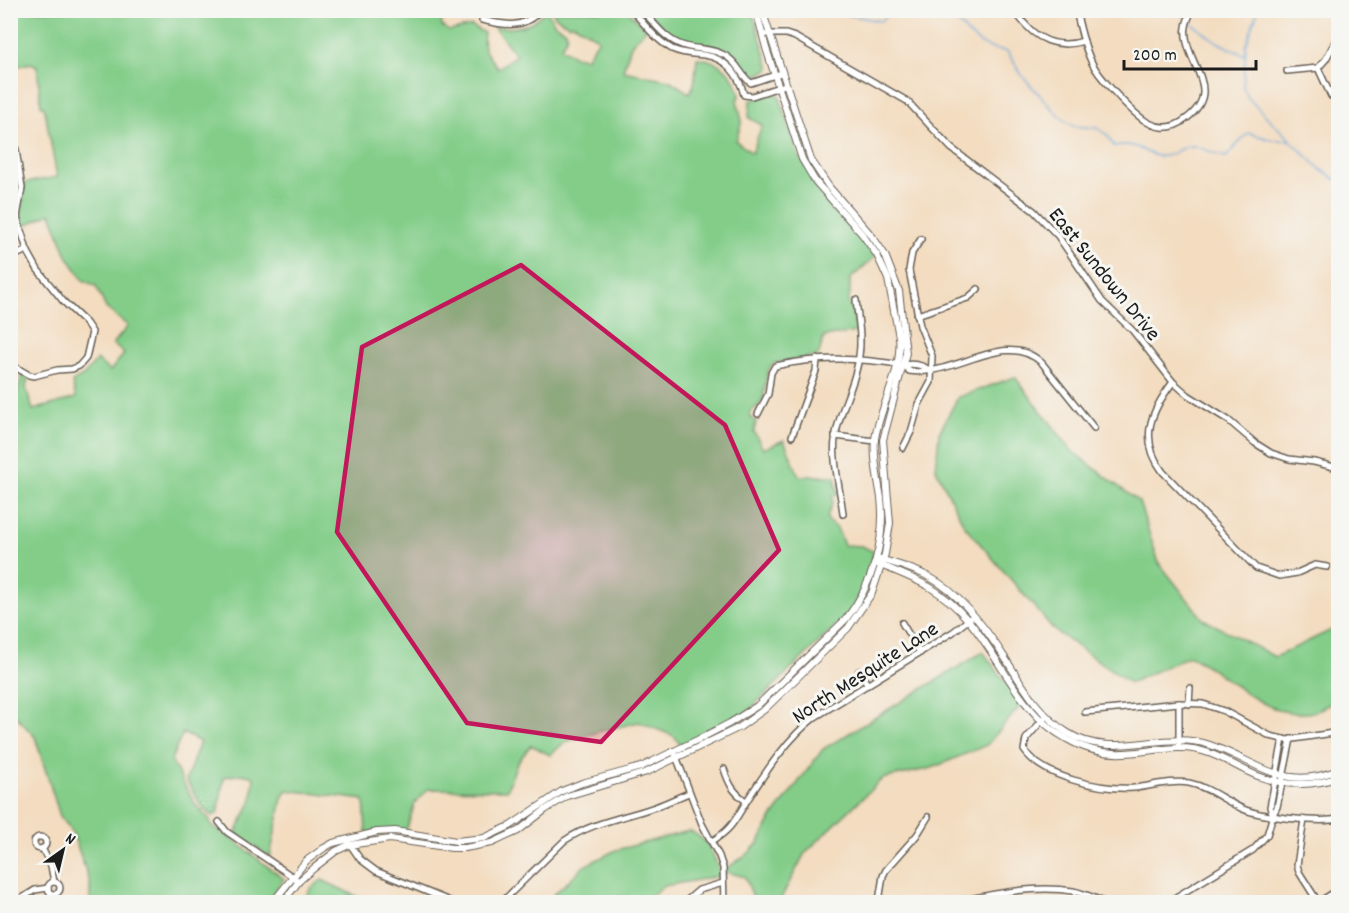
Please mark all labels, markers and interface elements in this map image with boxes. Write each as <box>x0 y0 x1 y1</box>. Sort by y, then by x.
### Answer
scale bar <box>1124 33 1256 71</box>
text: 200 m <box>1133 44 1177 69</box>
street label: East Sundown Drive <box>1040 202 1167 349</box>
street label: North Mesquite Lane <box>787 615 945 733</box>
north arrow <box>33 820 93 880</box>
text: N <box>60 828 80 851</box>

